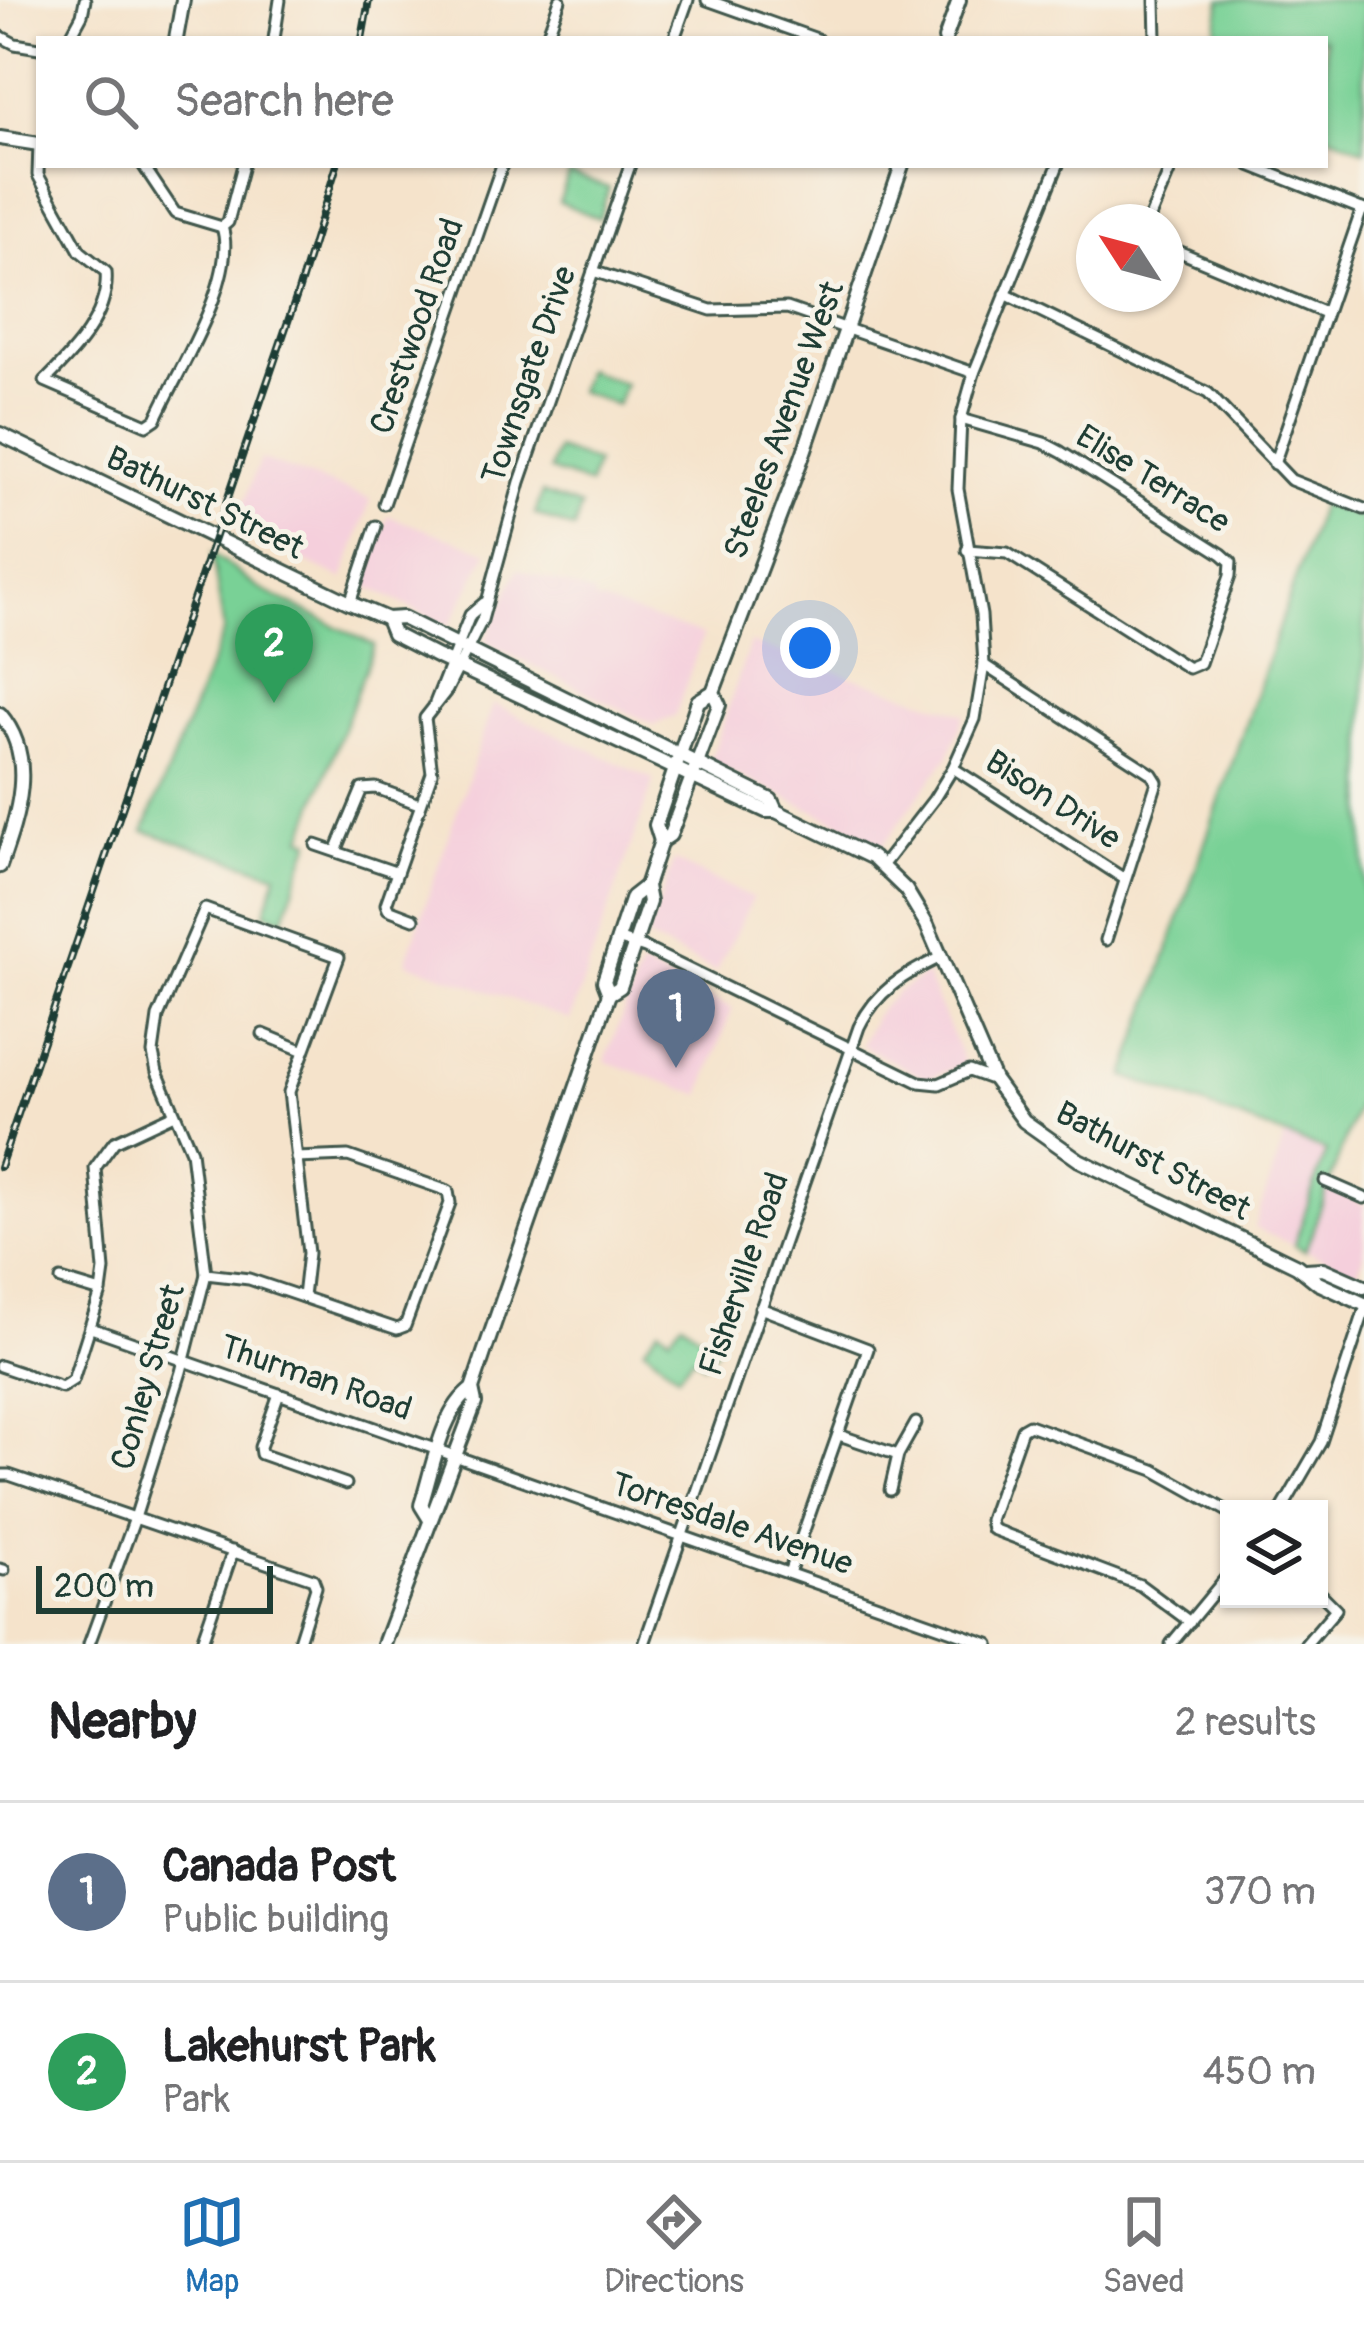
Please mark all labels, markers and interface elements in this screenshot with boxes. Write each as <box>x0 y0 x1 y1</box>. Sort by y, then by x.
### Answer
search box <box>36 36 1328 168</box>
icon: search <box>78 69 144 135</box>
text: Search here <box>174 74 394 130</box>
north arrow <box>1076 204 1184 312</box>
street label: Crestwood Road <box>361 213 473 439</box>
street label: Townsgate Drive <box>473 261 585 489</box>
street label: Steeles Avenue West <box>715 275 853 564</box>
street label: Elise Terrace <box>1069 416 1237 542</box>
street label: Bathurst Street <box>99 437 311 569</box>
pin: 2 <box>235 604 313 703</box>
your location <box>780 618 840 678</box>
street label: Bison Drive <box>978 741 1128 859</box>
pin: 1 <box>637 969 715 1068</box>
street label: Bathurst Street <box>1049 1092 1258 1230</box>
street label: Fisherville Road <box>690 1167 798 1381</box>
street label: Conley Street <box>102 1279 194 1475</box>
street label: Thurman Road <box>215 1326 417 1430</box>
street label: Torresdale Avenue <box>606 1463 858 1585</box>
map controls <box>1220 1500 1328 1608</box>
button: layers <box>1220 1500 1328 1608</box>
scale bar <box>36 1560 273 1613</box>
text: 200 m <box>54 1566 154 1607</box>
text: Nearby <box>48 1690 196 1754</box>
text: 2 results <box>1175 1698 1316 1747</box>
text: Canada Post <box>162 1839 396 1895</box>
text: 1 <box>79 1867 95 1916</box>
text: 370 m <box>1204 1867 1316 1916</box>
text: Public building <box>162 1895 389 1944</box>
text: Lakehurst Park <box>162 2019 436 2075</box>
text: 2 <box>76 2047 98 2096</box>
text: 450 m <box>1203 2047 1316 2096</box>
text: Park <box>162 2075 230 2124</box>
tab: Map <box>179 2189 245 2302</box>
tab: Directions <box>604 2189 744 2302</box>
tab: Saved <box>1103 2189 1185 2302</box>

